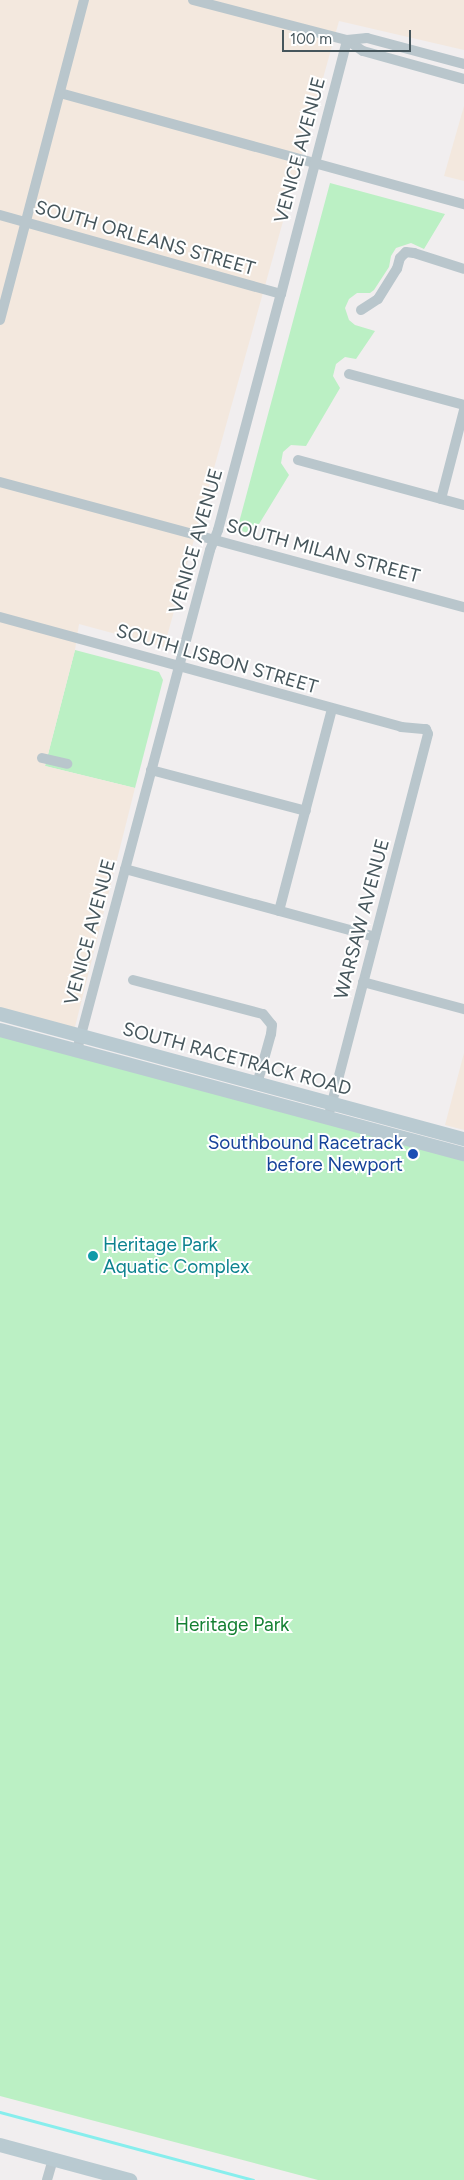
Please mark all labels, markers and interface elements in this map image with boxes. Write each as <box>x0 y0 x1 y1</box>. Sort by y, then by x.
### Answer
scale bar <box>284 20 413 52</box>
text: 100 m <box>290 30 332 48</box>
street label: VENICE AVENUE <box>270 75 330 225</box>
street label: SOUTH ORLEANS STREET <box>32 196 258 280</box>
street label: VENICE AVENUE <box>164 466 228 616</box>
street label: SOUTH MILAN STREET <box>224 514 422 588</box>
street label: SOUTH LISBON STREET <box>114 619 320 699</box>
street label: WARSAW AVENUE <box>330 836 394 1002</box>
street label: VENICE AVENUE <box>60 857 120 1007</box>
street label: SOUTH RACETRACK ROAD <box>120 1017 354 1101</box>
place label: Southbound Racetrack before Newport <box>208 1132 403 1176</box>
marker: Southbound Racetrack before Newport <box>407 1148 419 1160</box>
place label: Heritage Park Aquatic Complex <box>103 1234 249 1278</box>
marker: Heritage Park Aquatic Complex <box>87 1250 99 1262</box>
park label: Heritage Park <box>175 1614 289 1636</box>

